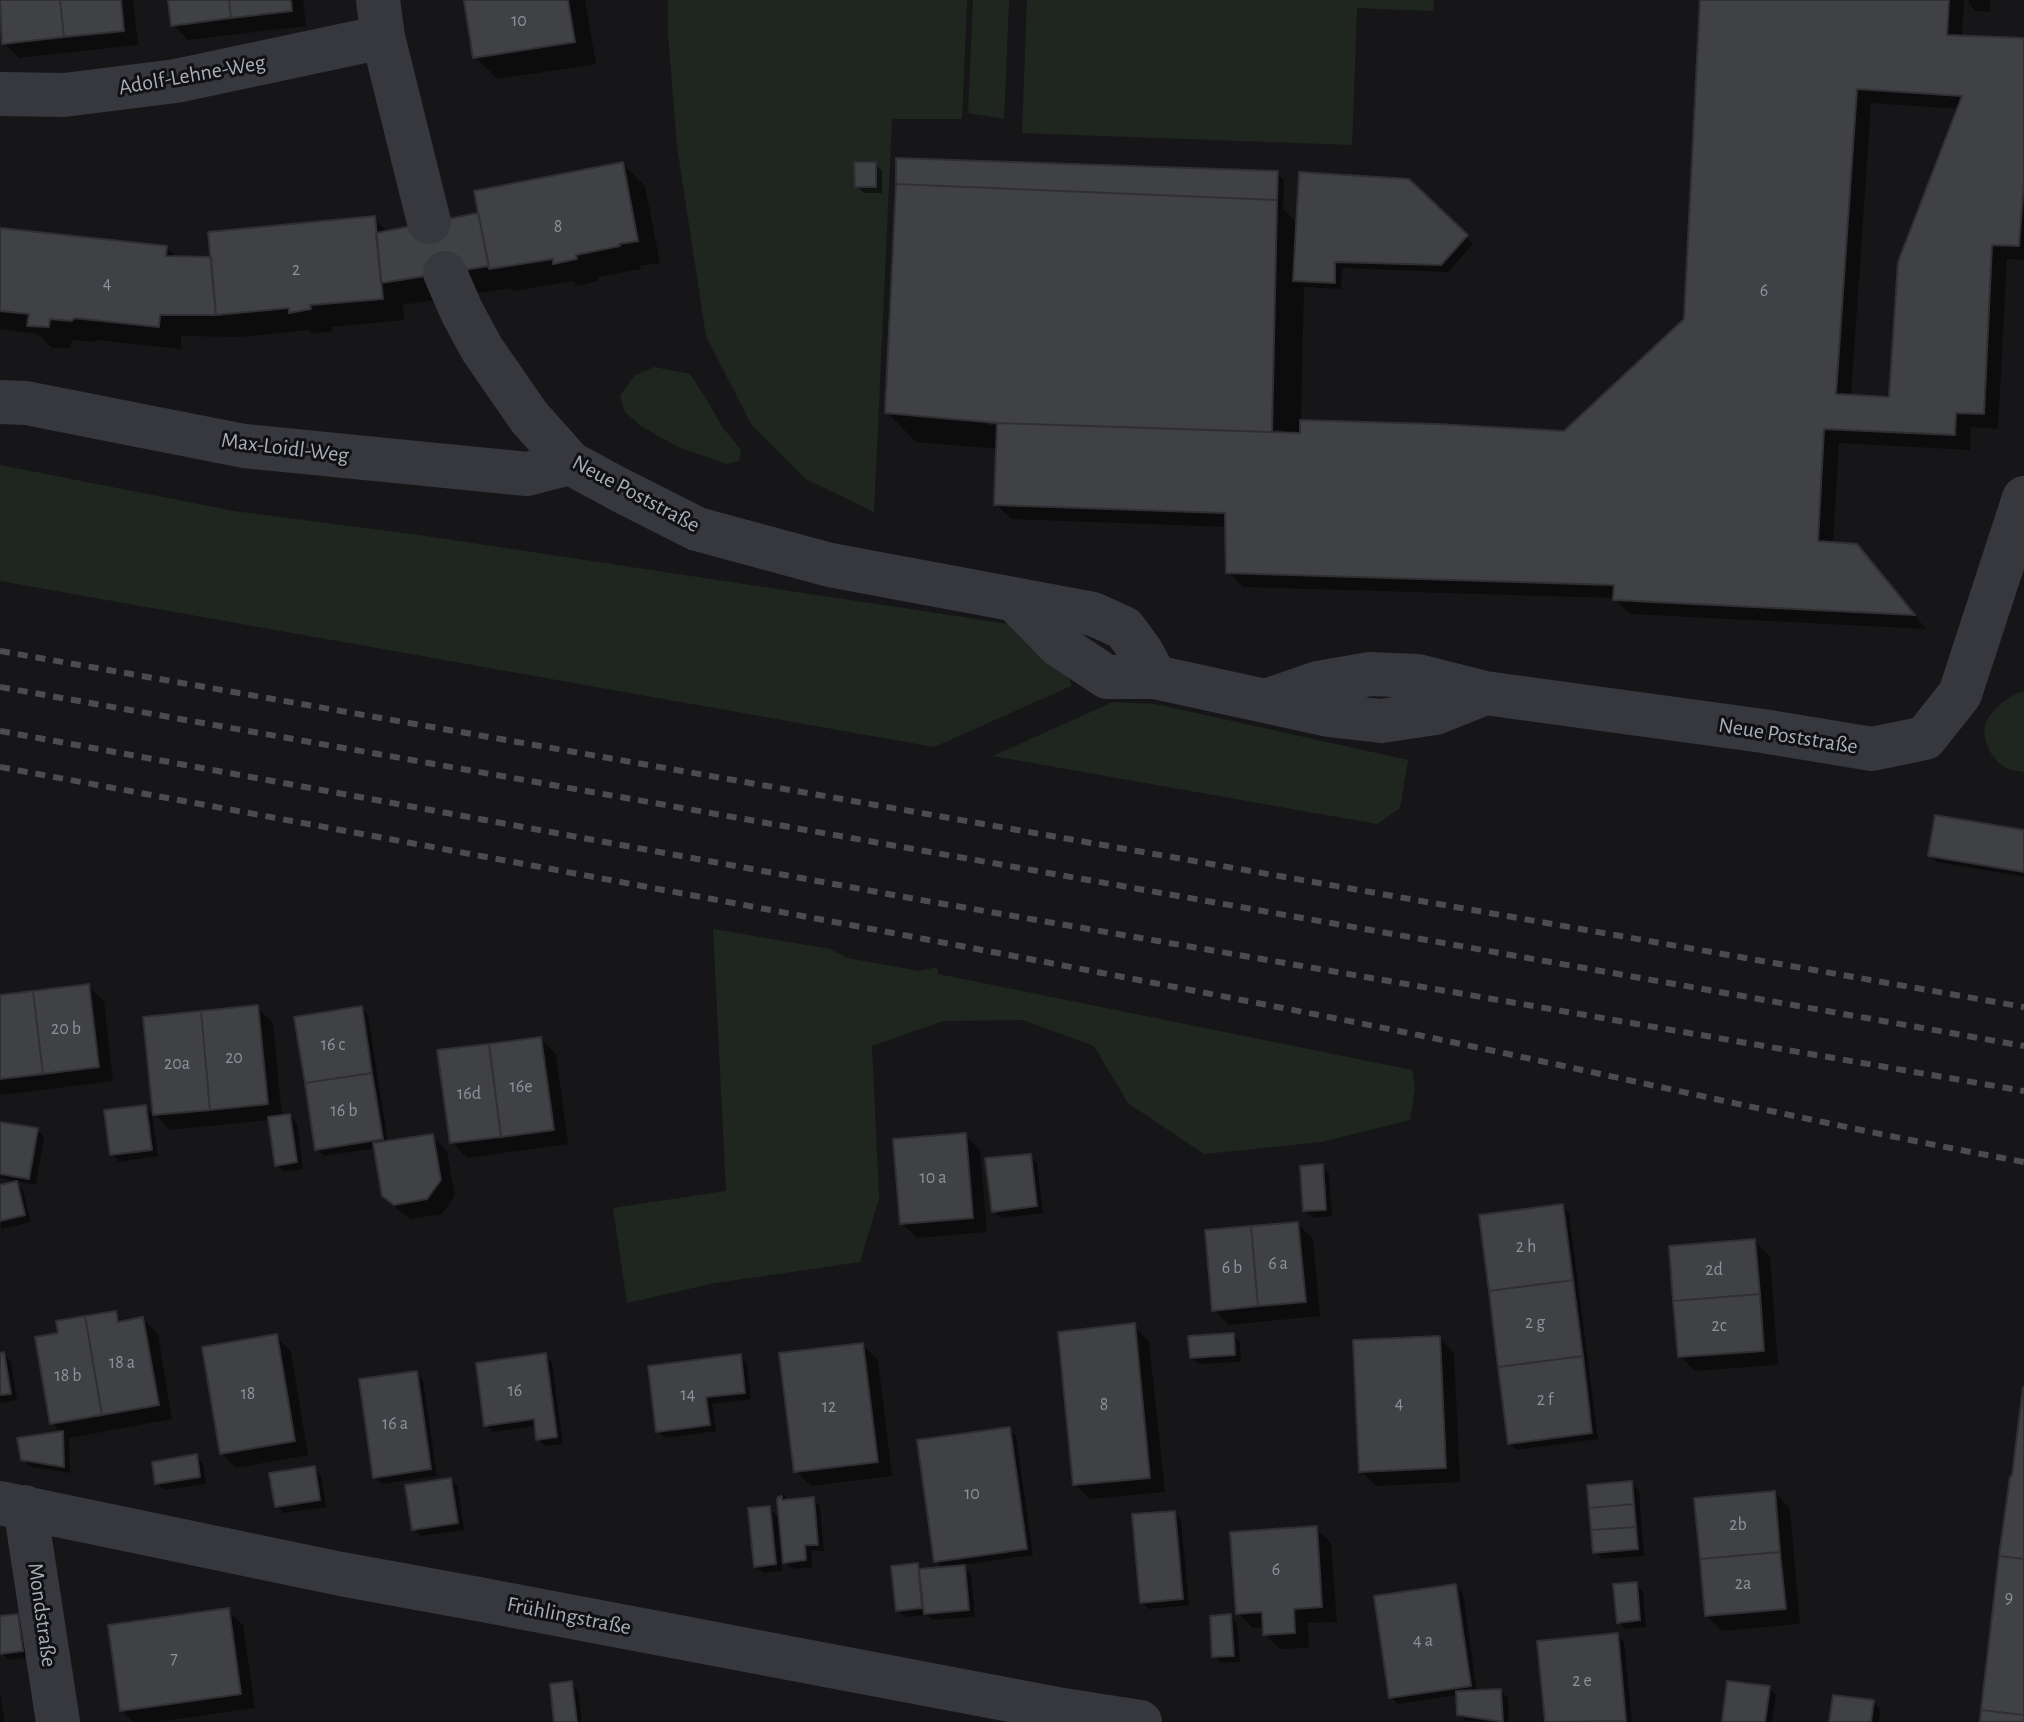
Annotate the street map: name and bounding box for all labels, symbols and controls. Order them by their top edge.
house number: 10 [511,10,527,32]
street label: Adolf-Lehne-Weg [116,49,268,101]
house number: 8 [554,216,562,238]
house number: 2 [292,259,300,281]
house number: 4 [103,273,111,295]
house number: 6 [1760,280,1768,302]
street label: Max-Loidl-Weg [220,427,350,469]
street label: Neue Poststraße [568,449,704,539]
street label: Neue Poststraße [1716,712,1860,760]
house number: 20 b [51,1018,81,1040]
house number: 16 c [321,1034,345,1056]
house number: 20 [225,1047,243,1069]
house number: 20a [164,1053,190,1075]
house number: 16e [510,1076,532,1098]
house number: 16d [457,1083,481,1105]
house number: 16 b [331,1100,357,1122]
house number: 10 a [920,1167,946,1189]
house number: 2 h [1516,1236,1536,1258]
house number: 6 a [1268,1253,1288,1275]
house number: 6 b [1222,1257,1242,1279]
house number: 2d [1705,1259,1723,1281]
house number: 2 g [1525,1312,1545,1334]
house number: 2c [1711,1315,1727,1337]
house number: 18 a [109,1352,135,1374]
house number: 18 b [55,1365,81,1387]
house number: 16 [508,1380,522,1402]
house number: 18 [241,1383,255,1405]
house number: 14 [681,1384,695,1406]
house number: 2 f [1537,1389,1553,1411]
house number: 4 [1395,1393,1403,1415]
house number: 8 [1100,1394,1108,1416]
house number: 12 [822,1396,836,1418]
house number: 16 a [382,1413,408,1435]
house number: 10 [964,1483,980,1505]
house number: 2b [1729,1514,1747,1536]
house number: 6 [1272,1559,1280,1581]
street label: Mondstraße [22,1561,62,1669]
house number: 2a [1735,1573,1751,1595]
house number: 9 [2005,1587,2013,1609]
street label: Frühlingstraße [505,1591,633,1641]
house number: 4 a [1413,1630,1433,1652]
house number: 7 [170,1648,178,1670]
house number: 2 e [1572,1670,1592,1692]

